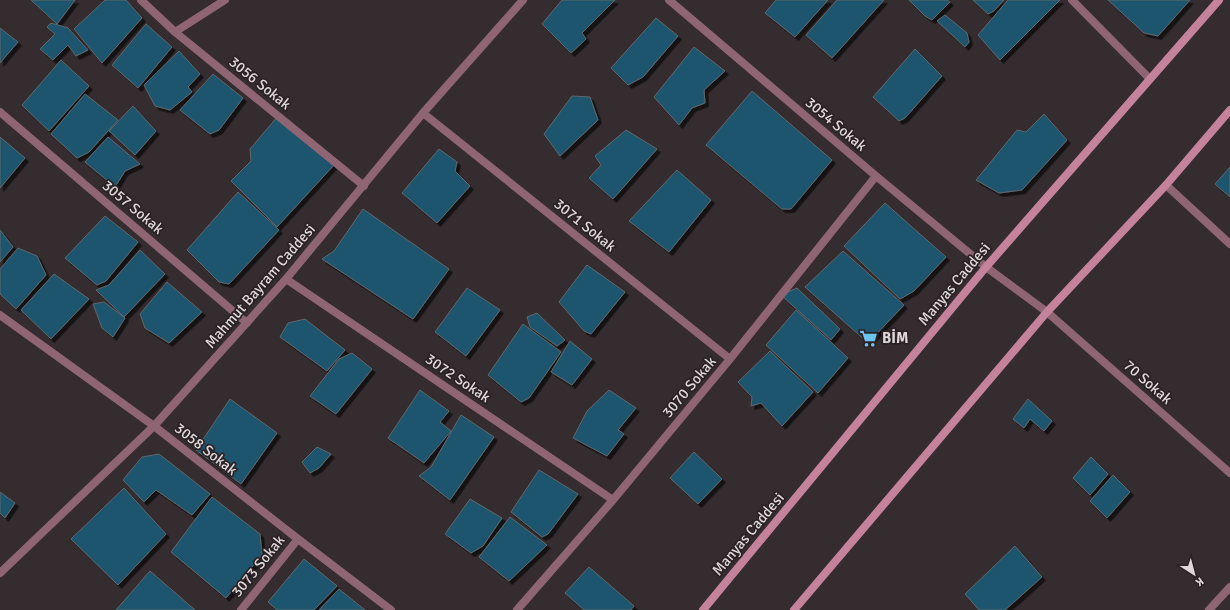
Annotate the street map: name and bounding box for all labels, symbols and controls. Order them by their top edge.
street label: 3056 Sokak [225,53,295,114]
street label: 3054 Sokak [802,93,871,155]
street label: 3057 Sokak [99,176,168,238]
street label: 3071 Sokak [550,195,620,256]
street label: Mahmut Bayram Caddesi [201,220,319,352]
street label: Manyas Caddesi [914,239,994,329]
supermarket icon: BİM [859,328,879,348]
place label: BİM [882,329,908,347]
street label: 3072 Sokak [422,350,494,407]
street label: 3070 Sokak [658,352,720,421]
street label: 70 Sokak [1120,356,1176,408]
street label: 3058 Sokak [171,419,241,479]
street label: Manyas Caddesi [708,489,788,579]
street label: 3073 Sokak [228,531,289,601]
north arrow [1174,554,1214,594]
text: K [1193,574,1206,589]

